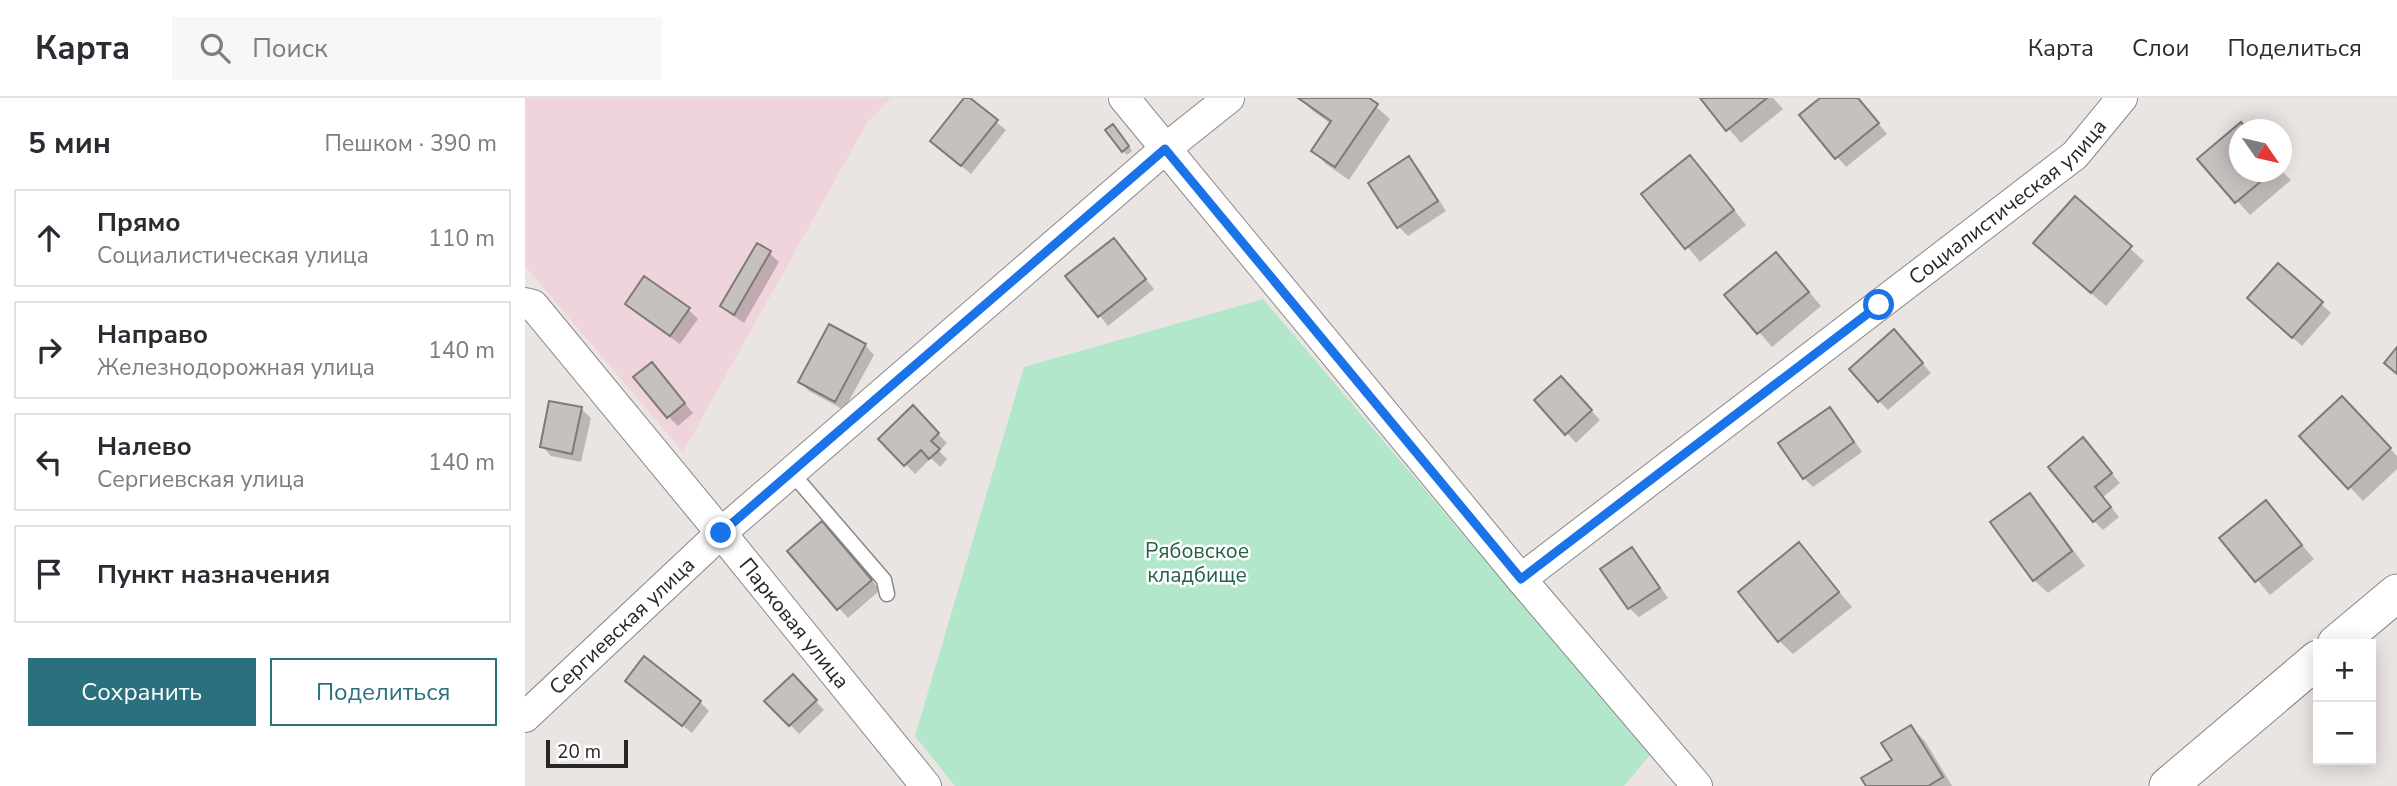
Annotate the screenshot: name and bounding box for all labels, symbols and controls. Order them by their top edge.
search box [172,17,662,80]
text: Карта [35,26,130,71]
icon: search [196,29,234,67]
text: Поиск [252,31,328,66]
text: Карта [2028,32,2094,64]
text: Слои [2132,32,2189,64]
text: Поделиться [2227,32,2362,64]
street label: Социалистическая улица [1903,113,2113,291]
north arrow [2229,119,2292,182]
text: 5 мин [28,123,111,164]
text: Пешком · 390 m [324,128,497,159]
text: Прямо [97,205,181,240]
icon: ahead [30,219,68,257]
text: 110 m [428,223,495,254]
text: Социалистическая улица [97,240,369,271]
route start [1863,289,1894,320]
text: Направо [97,317,208,352]
icon: right [30,331,68,369]
text: 140 m [428,335,495,366]
text: Железнодорожная улица [97,352,375,383]
text: Налево [97,429,192,464]
icon: left [30,443,68,481]
text: 140 m [428,447,495,478]
text: Сергиевская улица [97,464,305,495]
route end [705,517,736,548]
park label: Рябовское кладбище [1145,537,1249,589]
street label: Сергиевская улица [543,551,701,701]
street label: Парковая улица [733,552,856,695]
icon: arrive [30,555,68,593]
text: Пункт назначения [97,557,330,592]
map controls [2313,639,2376,765]
button: + [2313,639,2376,702]
button: Сохранить [28,658,256,726]
button: Поделиться [270,658,497,726]
button: − [2313,702,2376,765]
scale bar [546,737,628,769]
text: 20 m [557,739,601,765]

